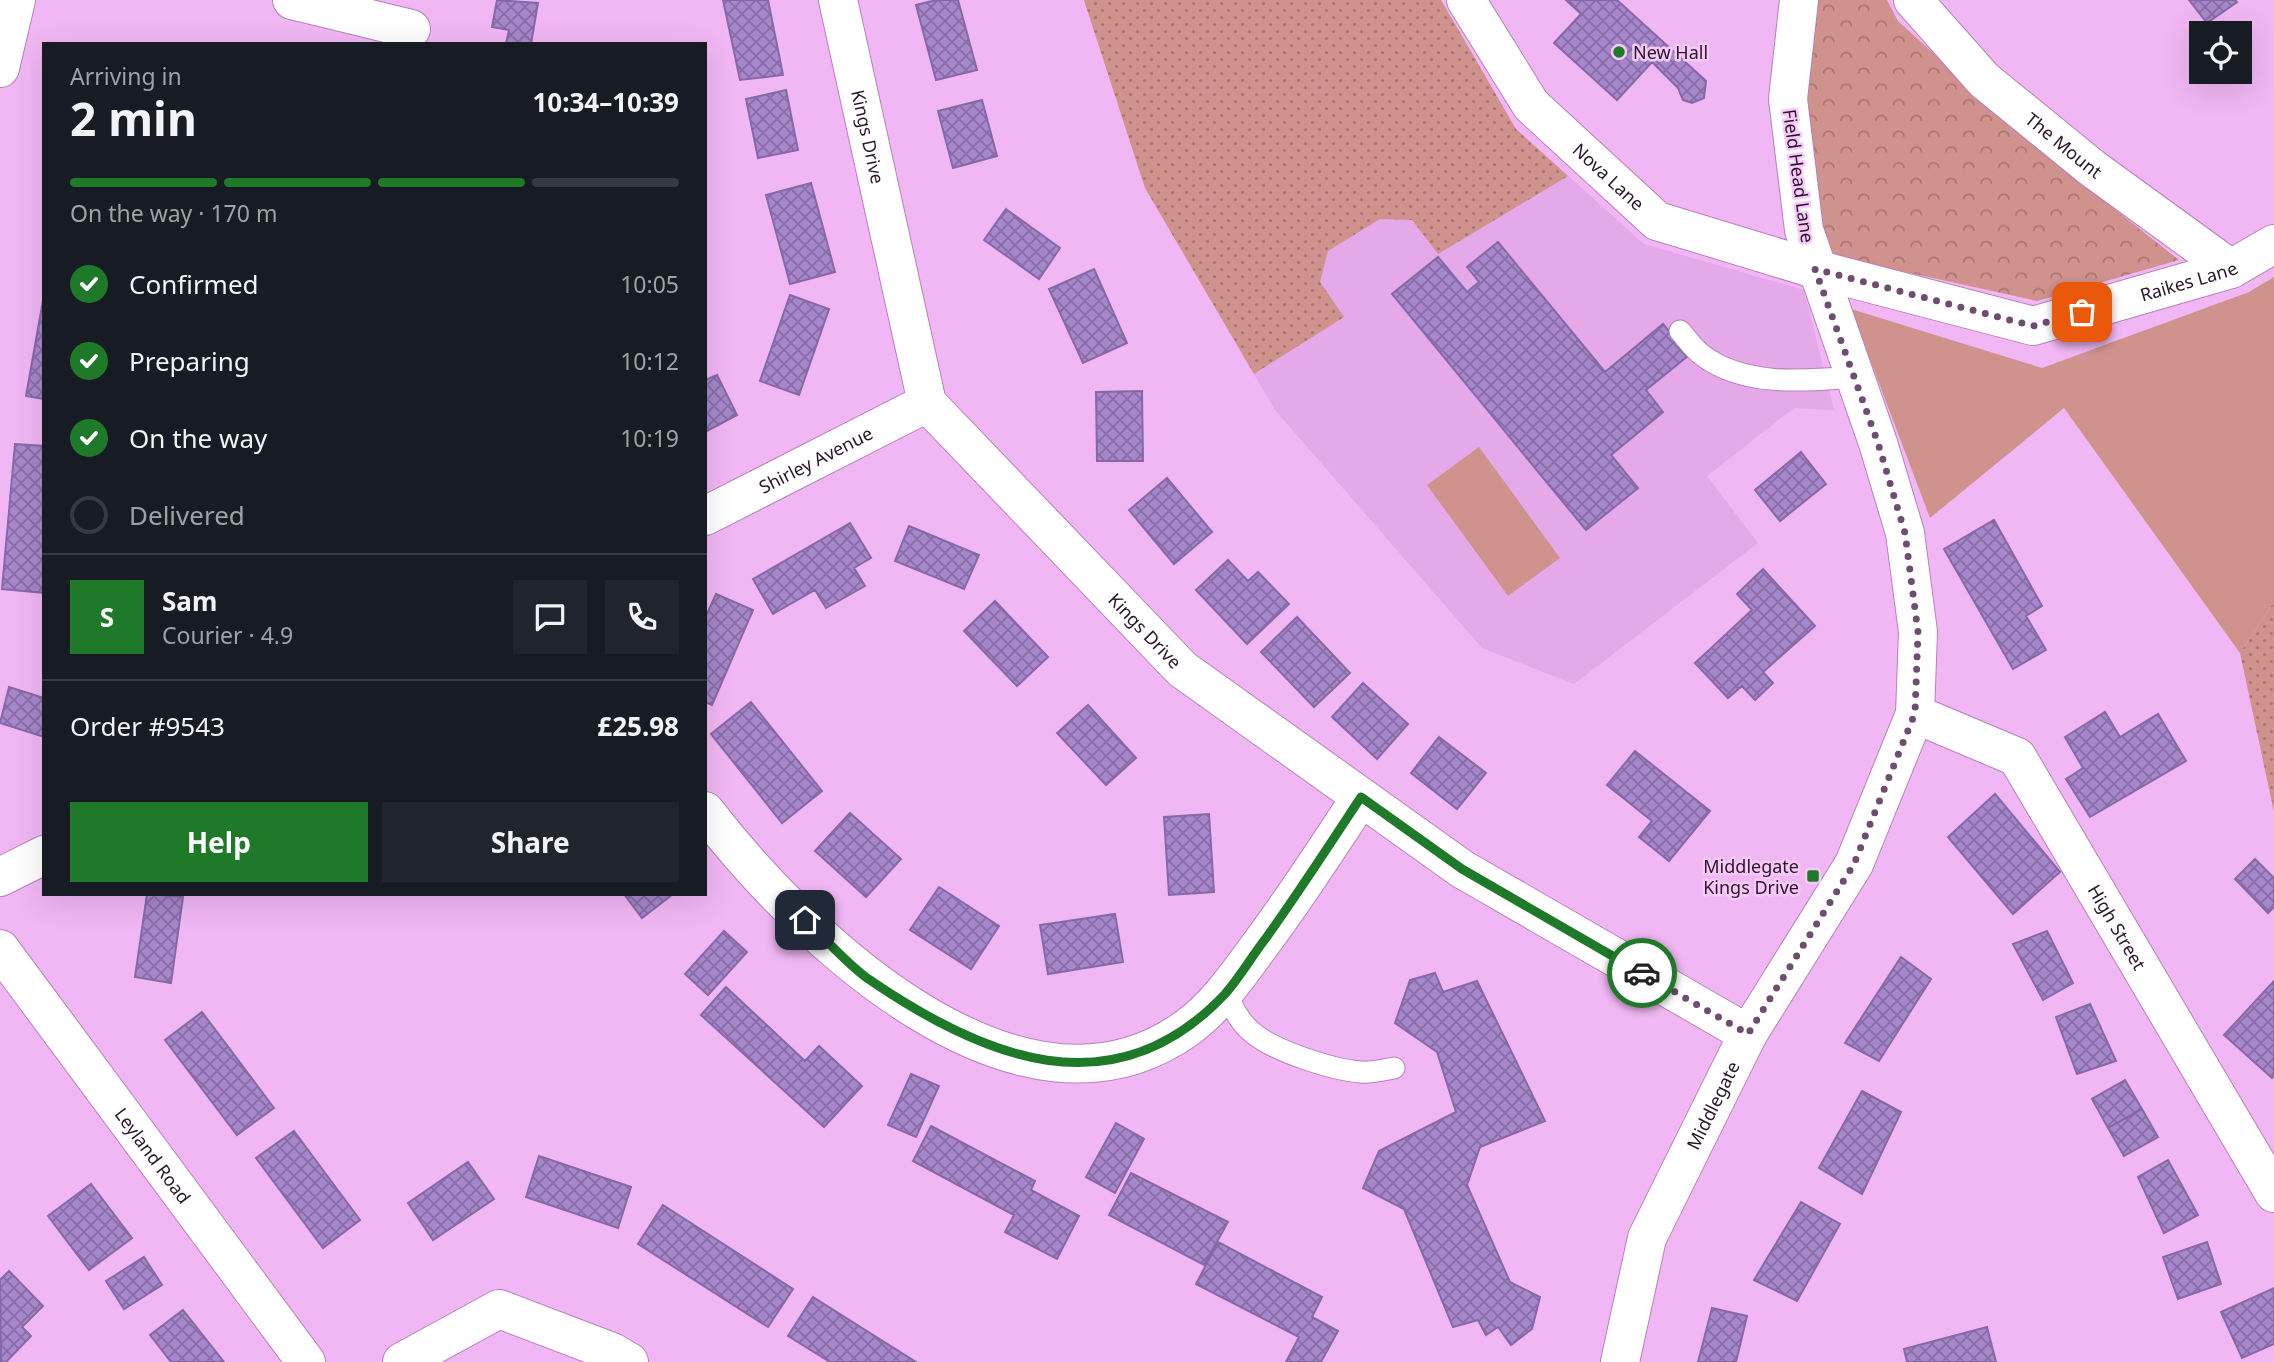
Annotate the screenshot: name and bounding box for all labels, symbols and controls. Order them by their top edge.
map controls [2189,21,2252,84]
button: locate [2189,21,2252,84]
place label: New Hall [1633,40,1708,64]
marker: New Hall [1611,44,1627,60]
text: Arriving in [70,60,182,92]
text: 10:34–10:39 [532,84,679,120]
text: 2 min [70,87,197,149]
street label: Kings Drive [846,87,890,186]
street label: The Mount [2021,107,2107,184]
street label: Field Head Lane [1778,108,1820,244]
street label: Nova Lane [1568,137,1649,215]
text: On the way · 170 m [70,197,277,229]
street label: Raikes Lane [2137,256,2242,307]
icon: check [70,265,108,303]
text: Confirmed [129,266,259,302]
text: 10:05 [620,268,679,300]
pin [2052,282,2112,342]
icon: bag [2063,293,2101,331]
icon: check [70,342,108,380]
text: Preparing [129,343,250,379]
text: 10:12 [620,345,679,377]
icon: check [70,419,108,457]
text: On the way [129,420,267,456]
street label: Shirley Avenue [755,421,877,499]
text: 10:19 [620,422,679,454]
text: Delivered [129,497,245,533]
button: chat [513,580,587,654]
button: phone [605,580,679,654]
text: Sam [162,583,217,619]
street label: Kings Drive [1103,588,1187,674]
text: S [100,599,114,635]
text: Courier · 4.9 [162,619,293,651]
text: Order #9543 [70,708,225,744]
text: £25.98 [597,708,679,744]
button: Help [70,802,368,882]
button: Share [382,802,679,882]
place label: Middlegate Kings Drive [1703,854,1799,899]
marker: Middlegate Kings Drive [1805,868,1821,884]
street label: High Street [2083,880,2152,974]
pin [775,890,835,950]
icon: home [786,901,824,939]
courier [1607,938,1677,1008]
icon: car [1623,954,1661,992]
street label: Middlegate [1681,1057,1745,1154]
street label: Leyland Road [110,1103,196,1208]

